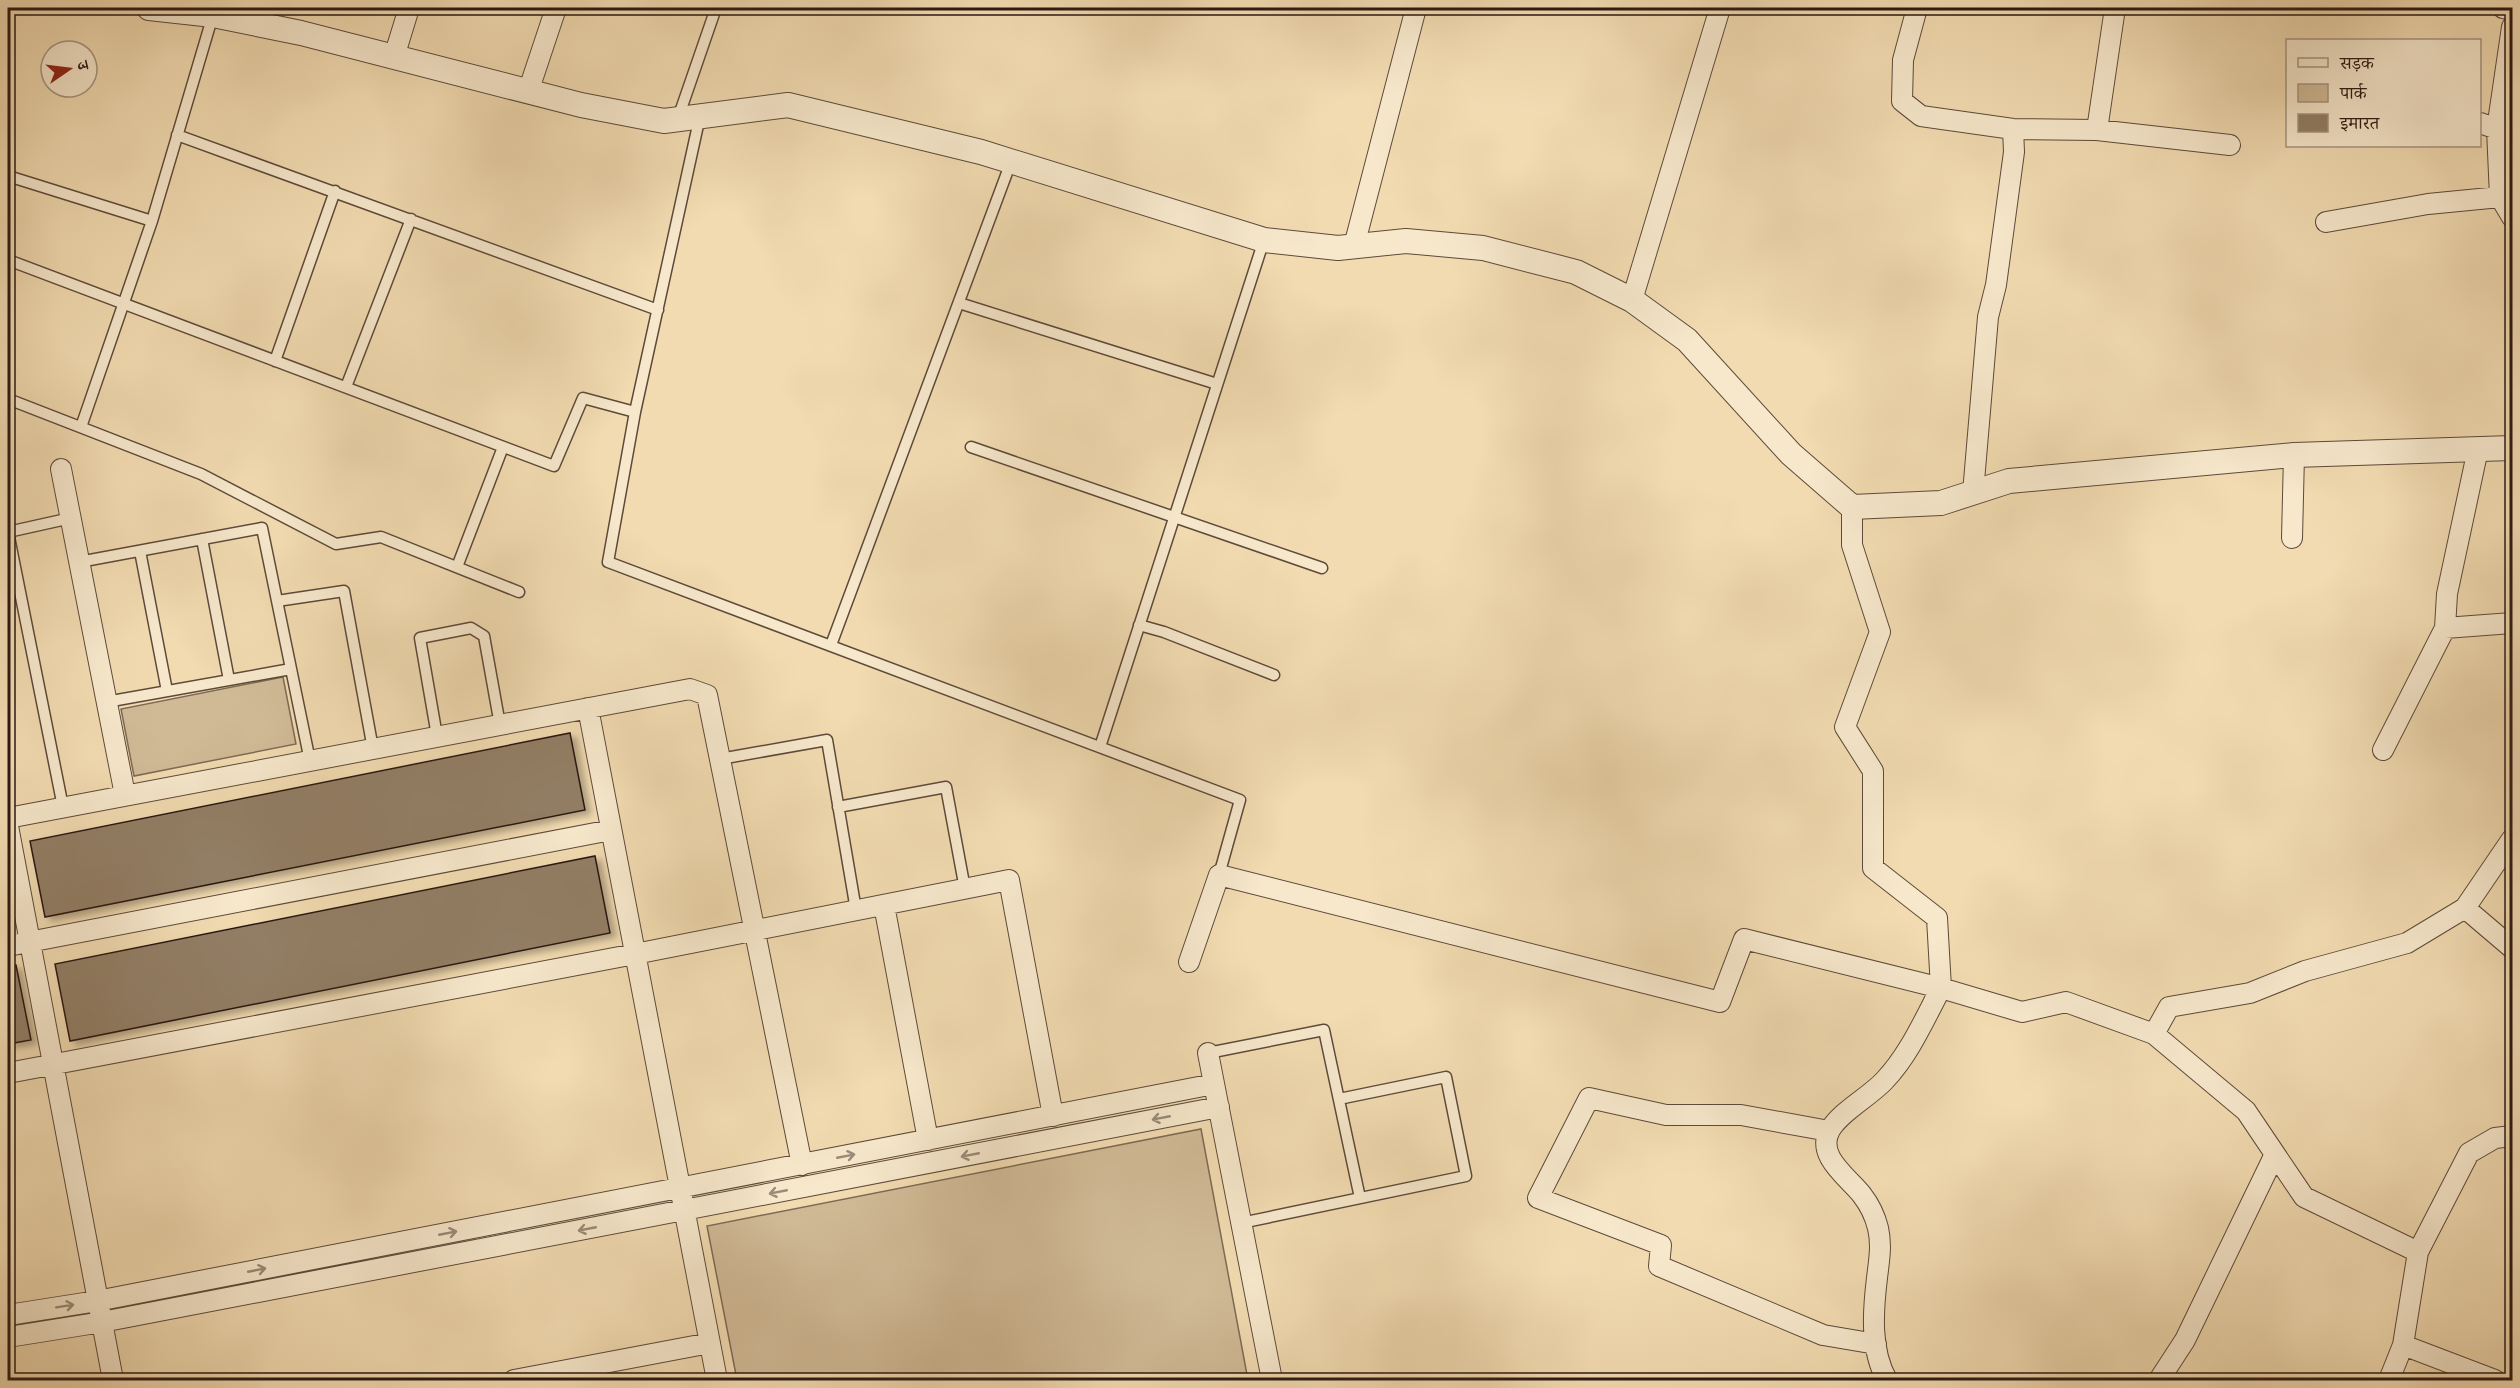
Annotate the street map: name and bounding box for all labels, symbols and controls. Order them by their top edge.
north arrow [39,39,99,99]
legend [2286,39,2481,147]
text: सड़क [2339,53,2375,76]
text: उ [71,59,93,74]
text: पार्क [2339,83,2368,106]
text: इमारत [2339,113,2380,136]
one-way arrow [1152,1113,1172,1124]
one-way arrow [836,1150,855,1161]
one-way arrow [961,1150,980,1161]
one-way arrow [769,1187,789,1198]
one-way arrow [578,1224,597,1235]
one-way arrow [438,1227,458,1238]
one-way arrow [247,1264,266,1275]
one-way arrow [55,1301,75,1312]

